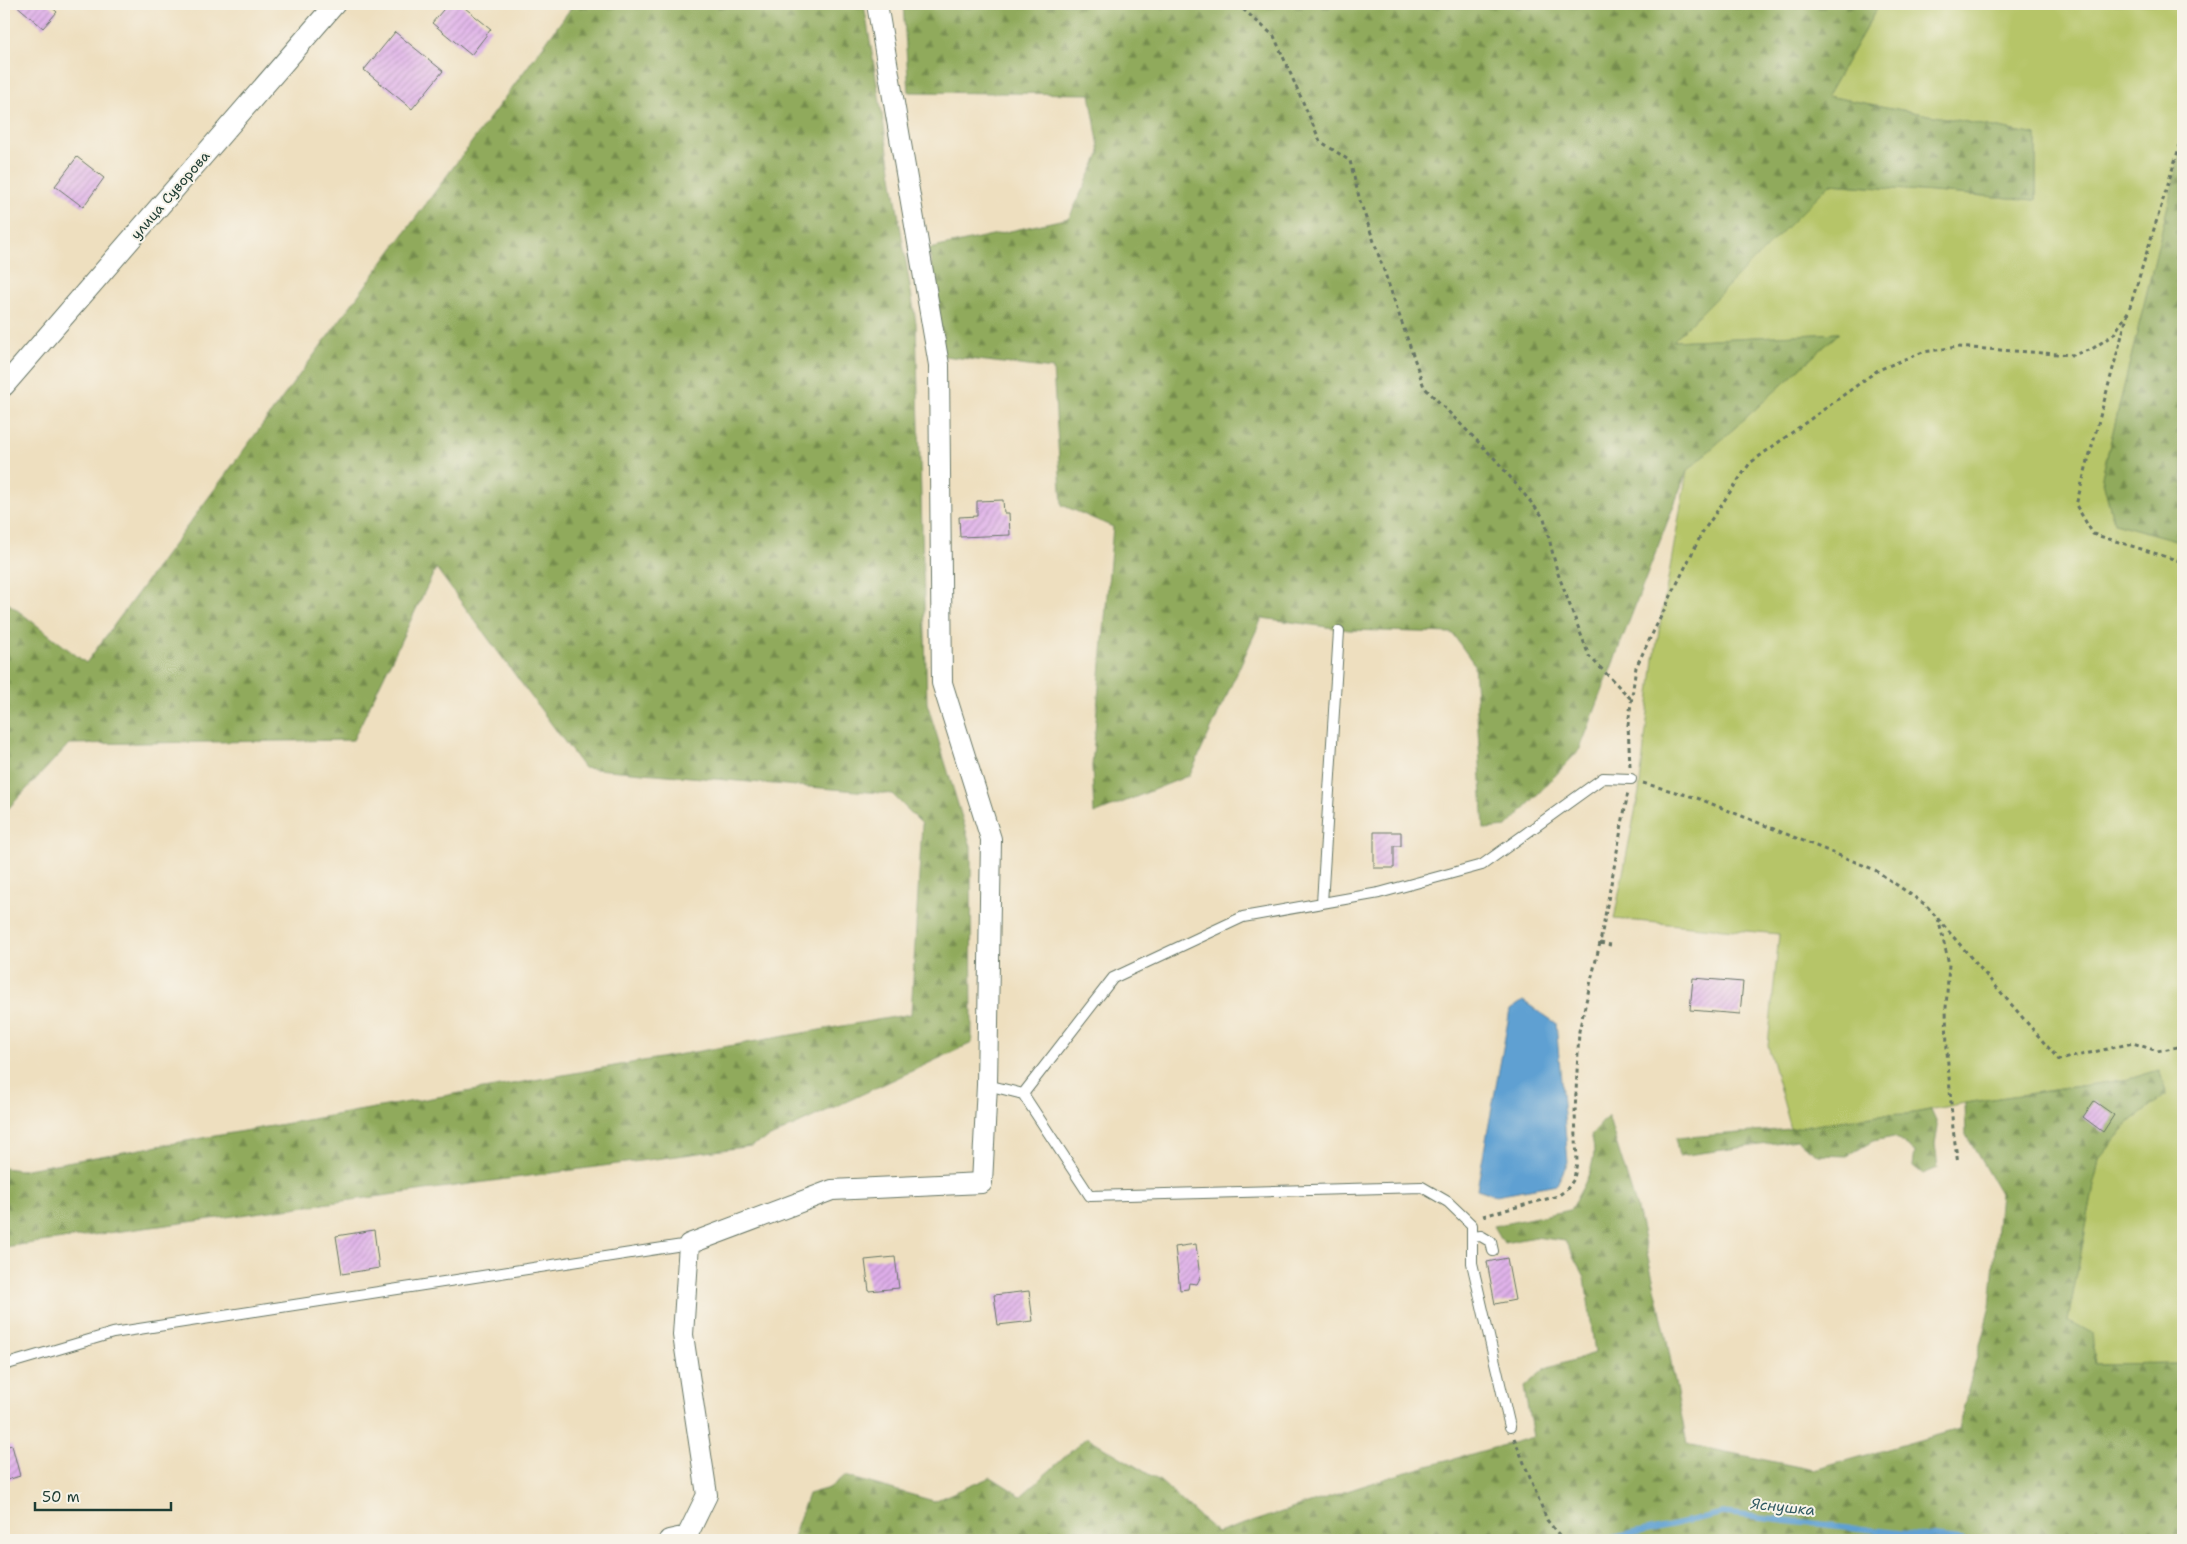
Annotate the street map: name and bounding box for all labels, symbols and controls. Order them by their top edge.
street label: улица Суворова [127,147,214,243]
scale bar [35,1479,171,1511]
text: 50 m [42,1487,80,1507]
water label: Яснушка [1749,1494,1816,1520]

